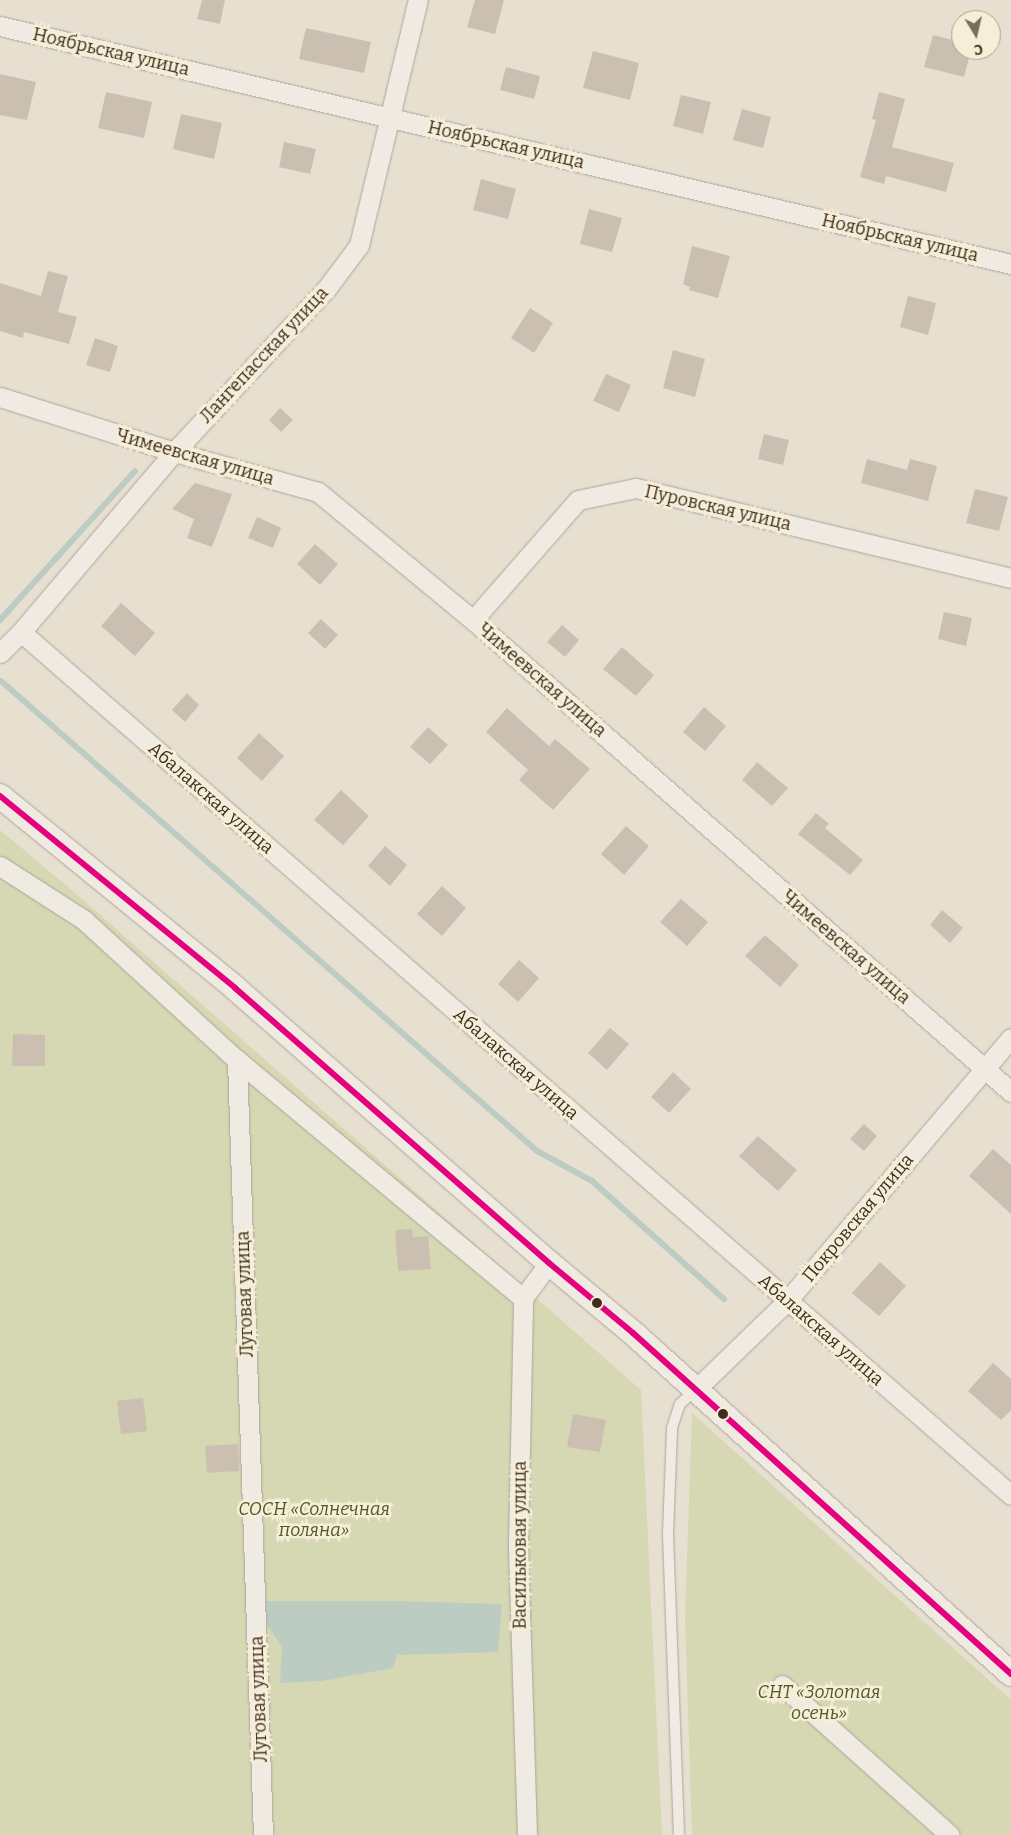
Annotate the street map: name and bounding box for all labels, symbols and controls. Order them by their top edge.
north arrow [951,10,1001,60]
street label: Ноябрьская улица [31,23,191,81]
text: С [973,40,984,58]
street label: Ноябрьская улица [426,116,586,174]
street label: Ноябрьская улица [820,209,980,267]
street label: Лангепасская улица [195,282,333,428]
street label: Чимеевская улица [114,424,276,490]
street label: Пуровская улица [643,481,793,535]
street label: Чимеевская улица [473,618,611,742]
street label: Абалакская улица [144,738,278,858]
street label: Чимеевская улица [777,885,915,1009]
street label: Абалакская улица [449,1004,583,1124]
street label: Покровская улица [798,1149,918,1287]
street label: Луговая улица [232,1230,258,1358]
street label: Абалакская улица [754,1270,888,1390]
unlabelled marker [592,1298,602,1308]
unlabelled marker [718,1409,728,1419]
street label: Васильковая улица [509,1461,531,1629]
park label: СОСН «Солнечная поляна» [238,1499,390,1542]
street label: Луговая улица [246,1635,272,1763]
park label: СНТ «Золотая осень» [758,1682,880,1725]

